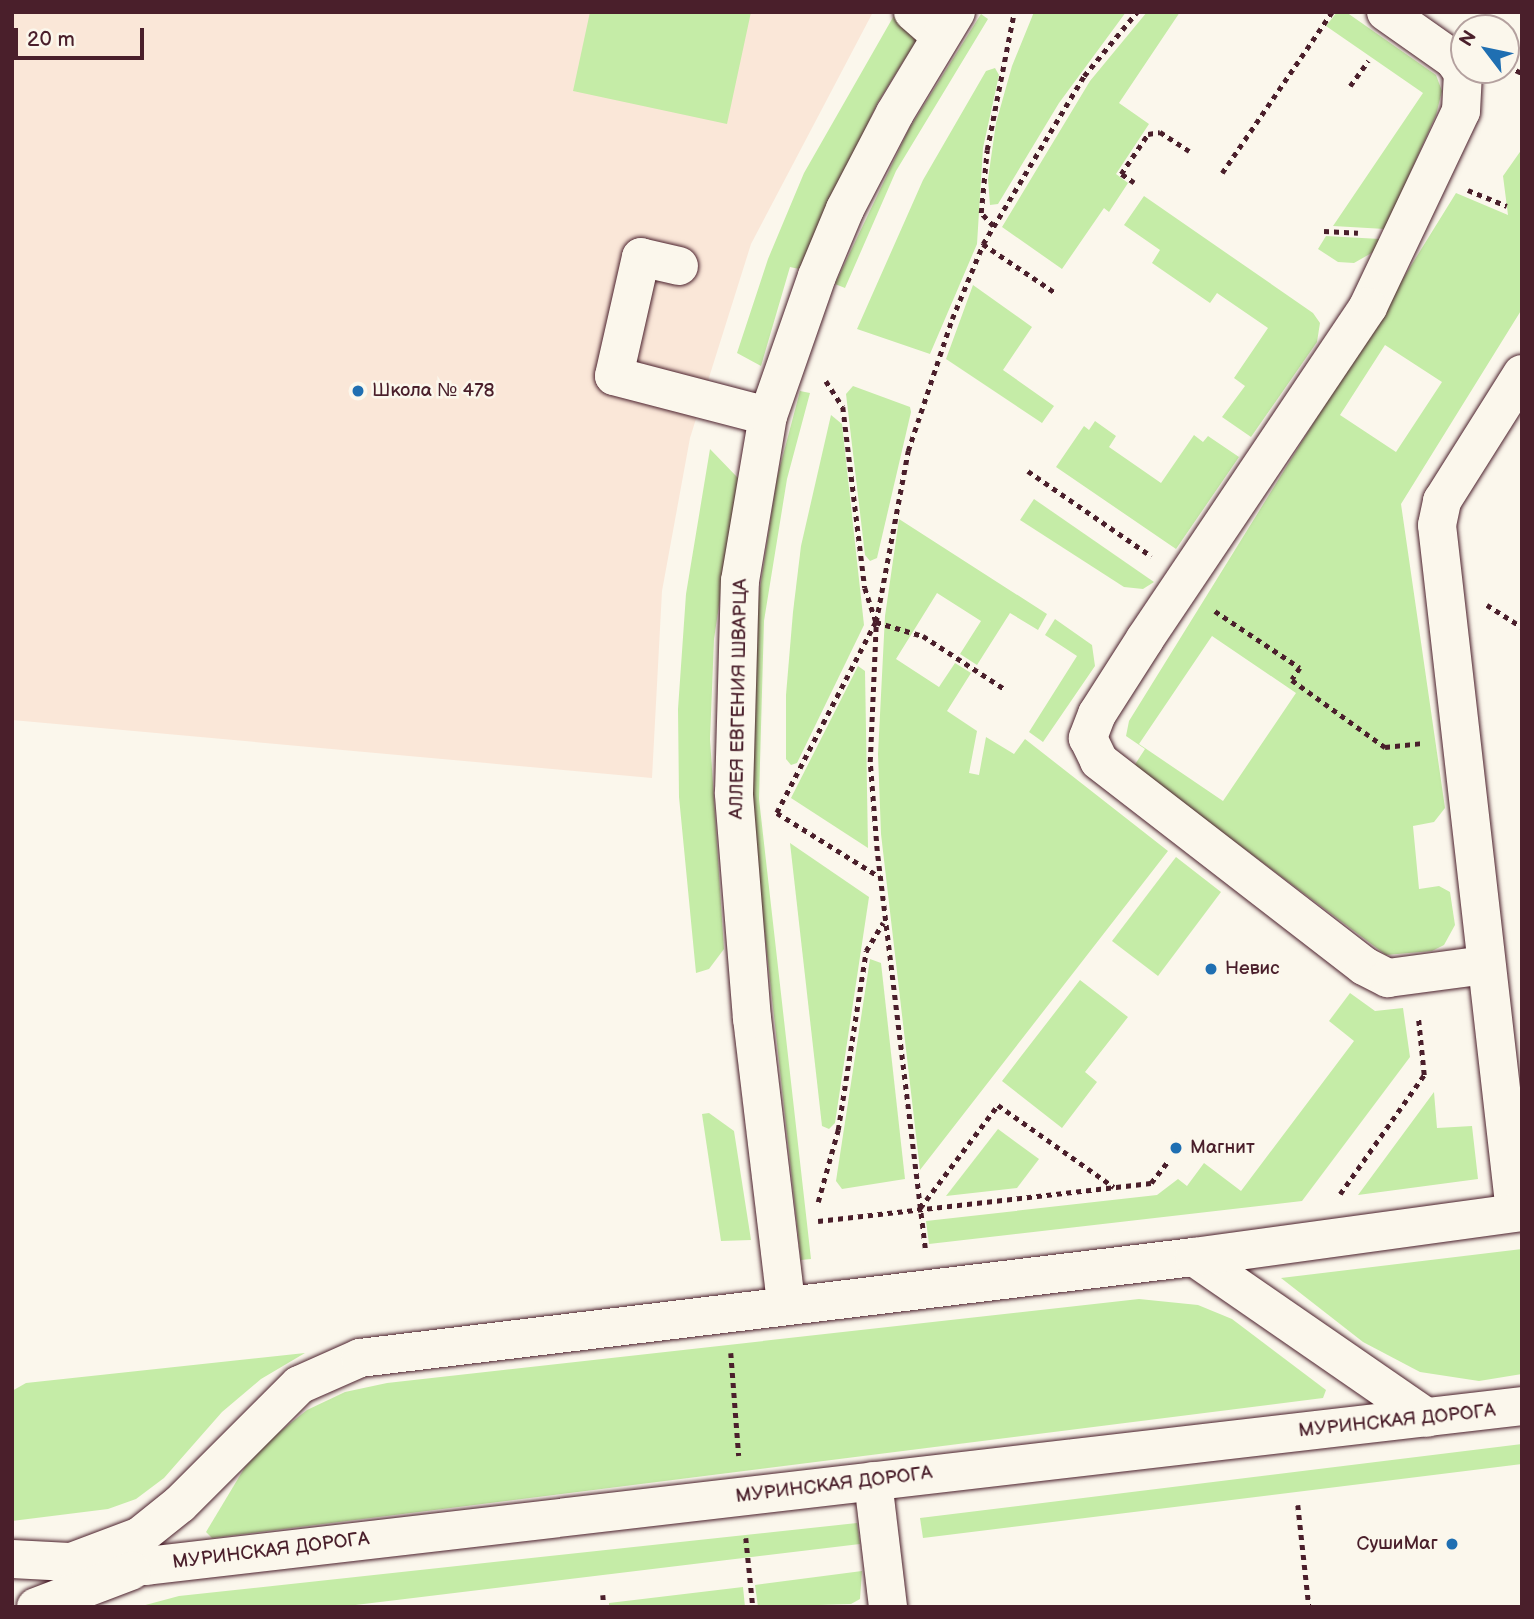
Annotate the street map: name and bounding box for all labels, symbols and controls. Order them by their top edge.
scale bar [18,14,147,58]
north arrow [1450,14,1520,84]
text: 20 m [27,27,75,52]
text: N [1455,27,1482,51]
place label: Школа № 478 [372,380,495,402]
marker: Школа № 478 [350,383,366,399]
street label: АЛЛЕЯ ЕВГЕНИЯ ШВАРЦА [726,579,752,819]
place label: Невис [1225,958,1280,980]
marker: Невис [1203,961,1219,977]
place label: Магнит [1190,1137,1255,1159]
marker: Магнит [1168,1140,1184,1156]
street label: МУРИНСКАЯ ДОРОГА [1297,1399,1497,1443]
street label: МУРИНСКАЯ ДОРОГА [734,1462,934,1508]
street label: МУРИНСКАЯ ДОРОГА [171,1528,371,1574]
place label: СушиМаг [1357,1533,1438,1555]
marker: СушиМаг [1444,1536,1460,1552]

